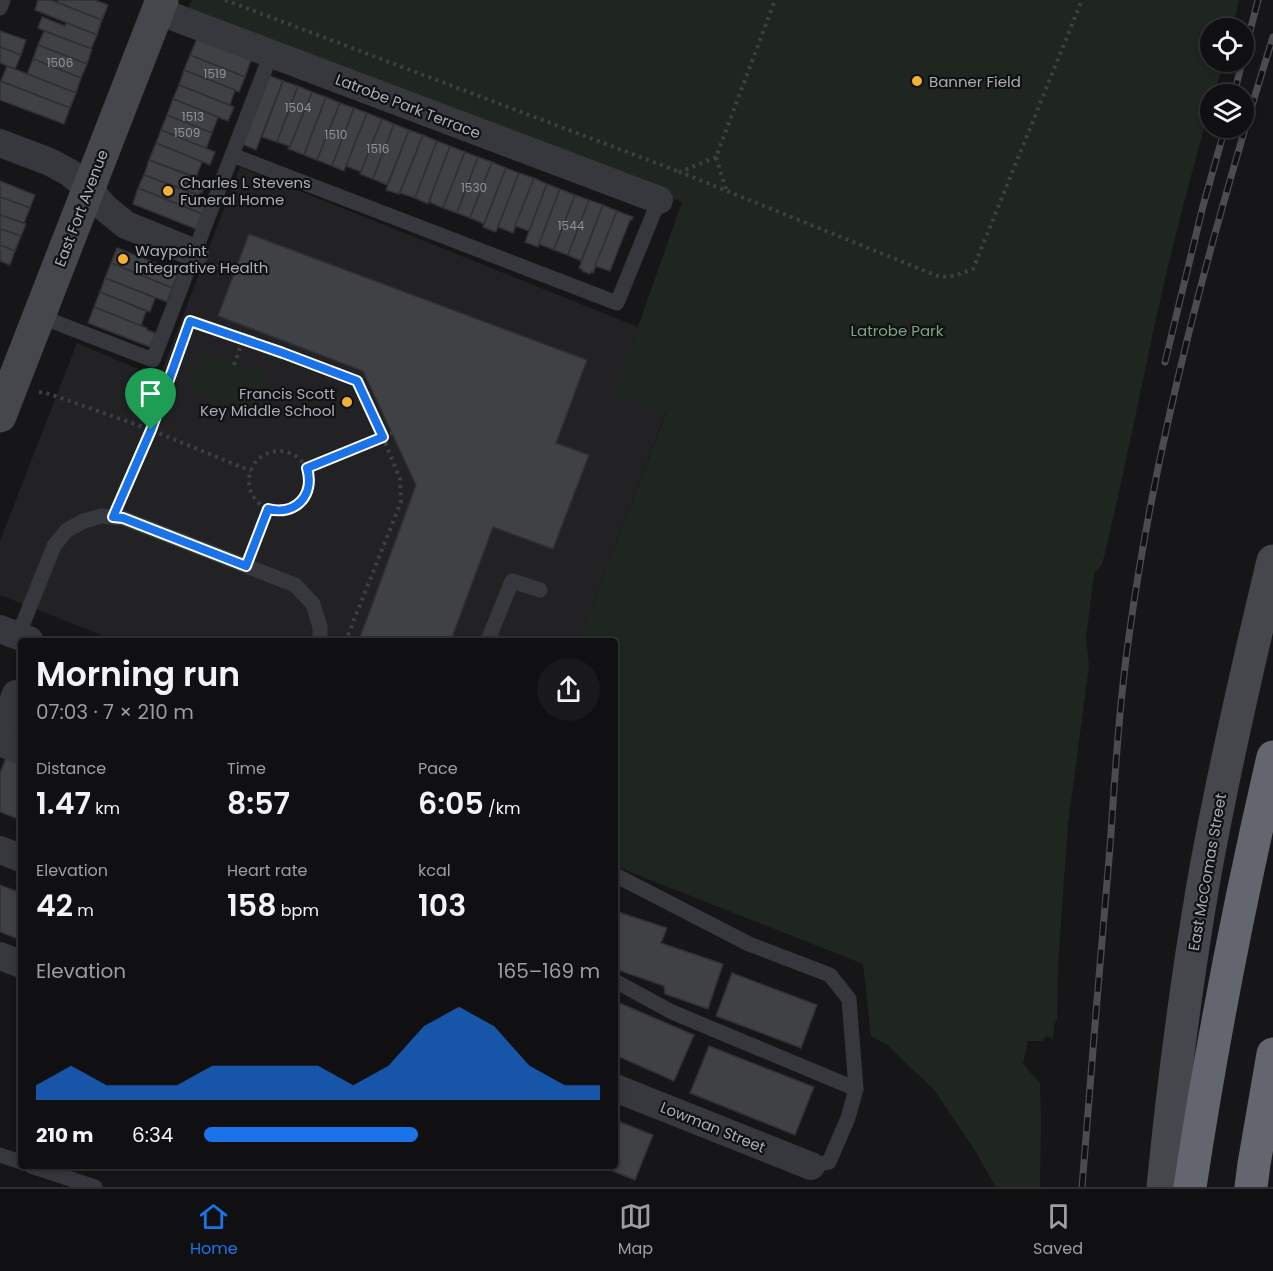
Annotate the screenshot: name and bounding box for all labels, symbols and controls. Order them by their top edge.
map controls [1200,18,1254,138]
button: locate [1200,18,1254,72]
house number: 1506 [47,54,73,71]
house number: 1519 [204,65,226,82]
street label: Latrobe Park Terrace [332,69,484,143]
place label: Banner Field [929,71,1021,92]
marker: Banner Field [910,74,924,88]
button: layers [1200,84,1254,138]
house number: 1504 [285,99,312,116]
house number: 1513 [182,108,204,125]
house number: 1509 [174,124,200,141]
house number: 1510 [325,126,347,143]
house number: 1516 [367,140,389,157]
street label: East Fort Avenue [49,147,113,269]
place label: Charles L Stevens Funeral Home [180,172,311,210]
house number: 1530 [461,179,487,196]
marker: Charles L Stevens Funeral Home [161,184,175,198]
house number: 1544 [558,217,585,234]
place label: Waypoint Integrative Health [135,240,268,278]
marker: Waypoint Integrative Health [116,252,130,266]
park label: Latrobe Park [851,320,944,341]
pin [125,368,176,430]
icon: arrive [134,377,167,410]
place label: Francis Scott Key Middle School [200,383,335,421]
marker: Francis Scott Key Middle School [340,395,354,409]
text: Morning run [36,651,240,698]
button: share [537,658,600,721]
text: 07:03 · 7 × 210 m [36,698,194,726]
text: Distance [36,757,106,780]
text: Time [227,757,266,780]
text: Pace [418,757,458,780]
text: 1.47 [36,782,91,825]
text: 8:57 [227,782,290,825]
text: 6:05 [418,782,484,825]
street label: East McComas Street [1183,792,1231,952]
text: km [91,797,120,820]
text: /km [484,797,520,820]
text: Elevation [36,859,108,882]
text: Heart rate [227,859,307,882]
text: kcal [418,859,451,882]
text: 42 [36,884,73,927]
text: 158 [227,884,276,927]
text: 103 [418,884,466,927]
text: m [73,899,94,922]
text: bpm [276,899,319,922]
text: Elevation [36,957,126,985]
text: 165–169 m [497,957,600,985]
street label: Lowman Street [657,1096,769,1158]
text: 210 m [36,1121,93,1149]
text: 6:34 [132,1121,173,1149]
tab: Home [190,1200,238,1261]
tab: Map [618,1200,653,1261]
tab: Saved [1033,1200,1083,1261]

